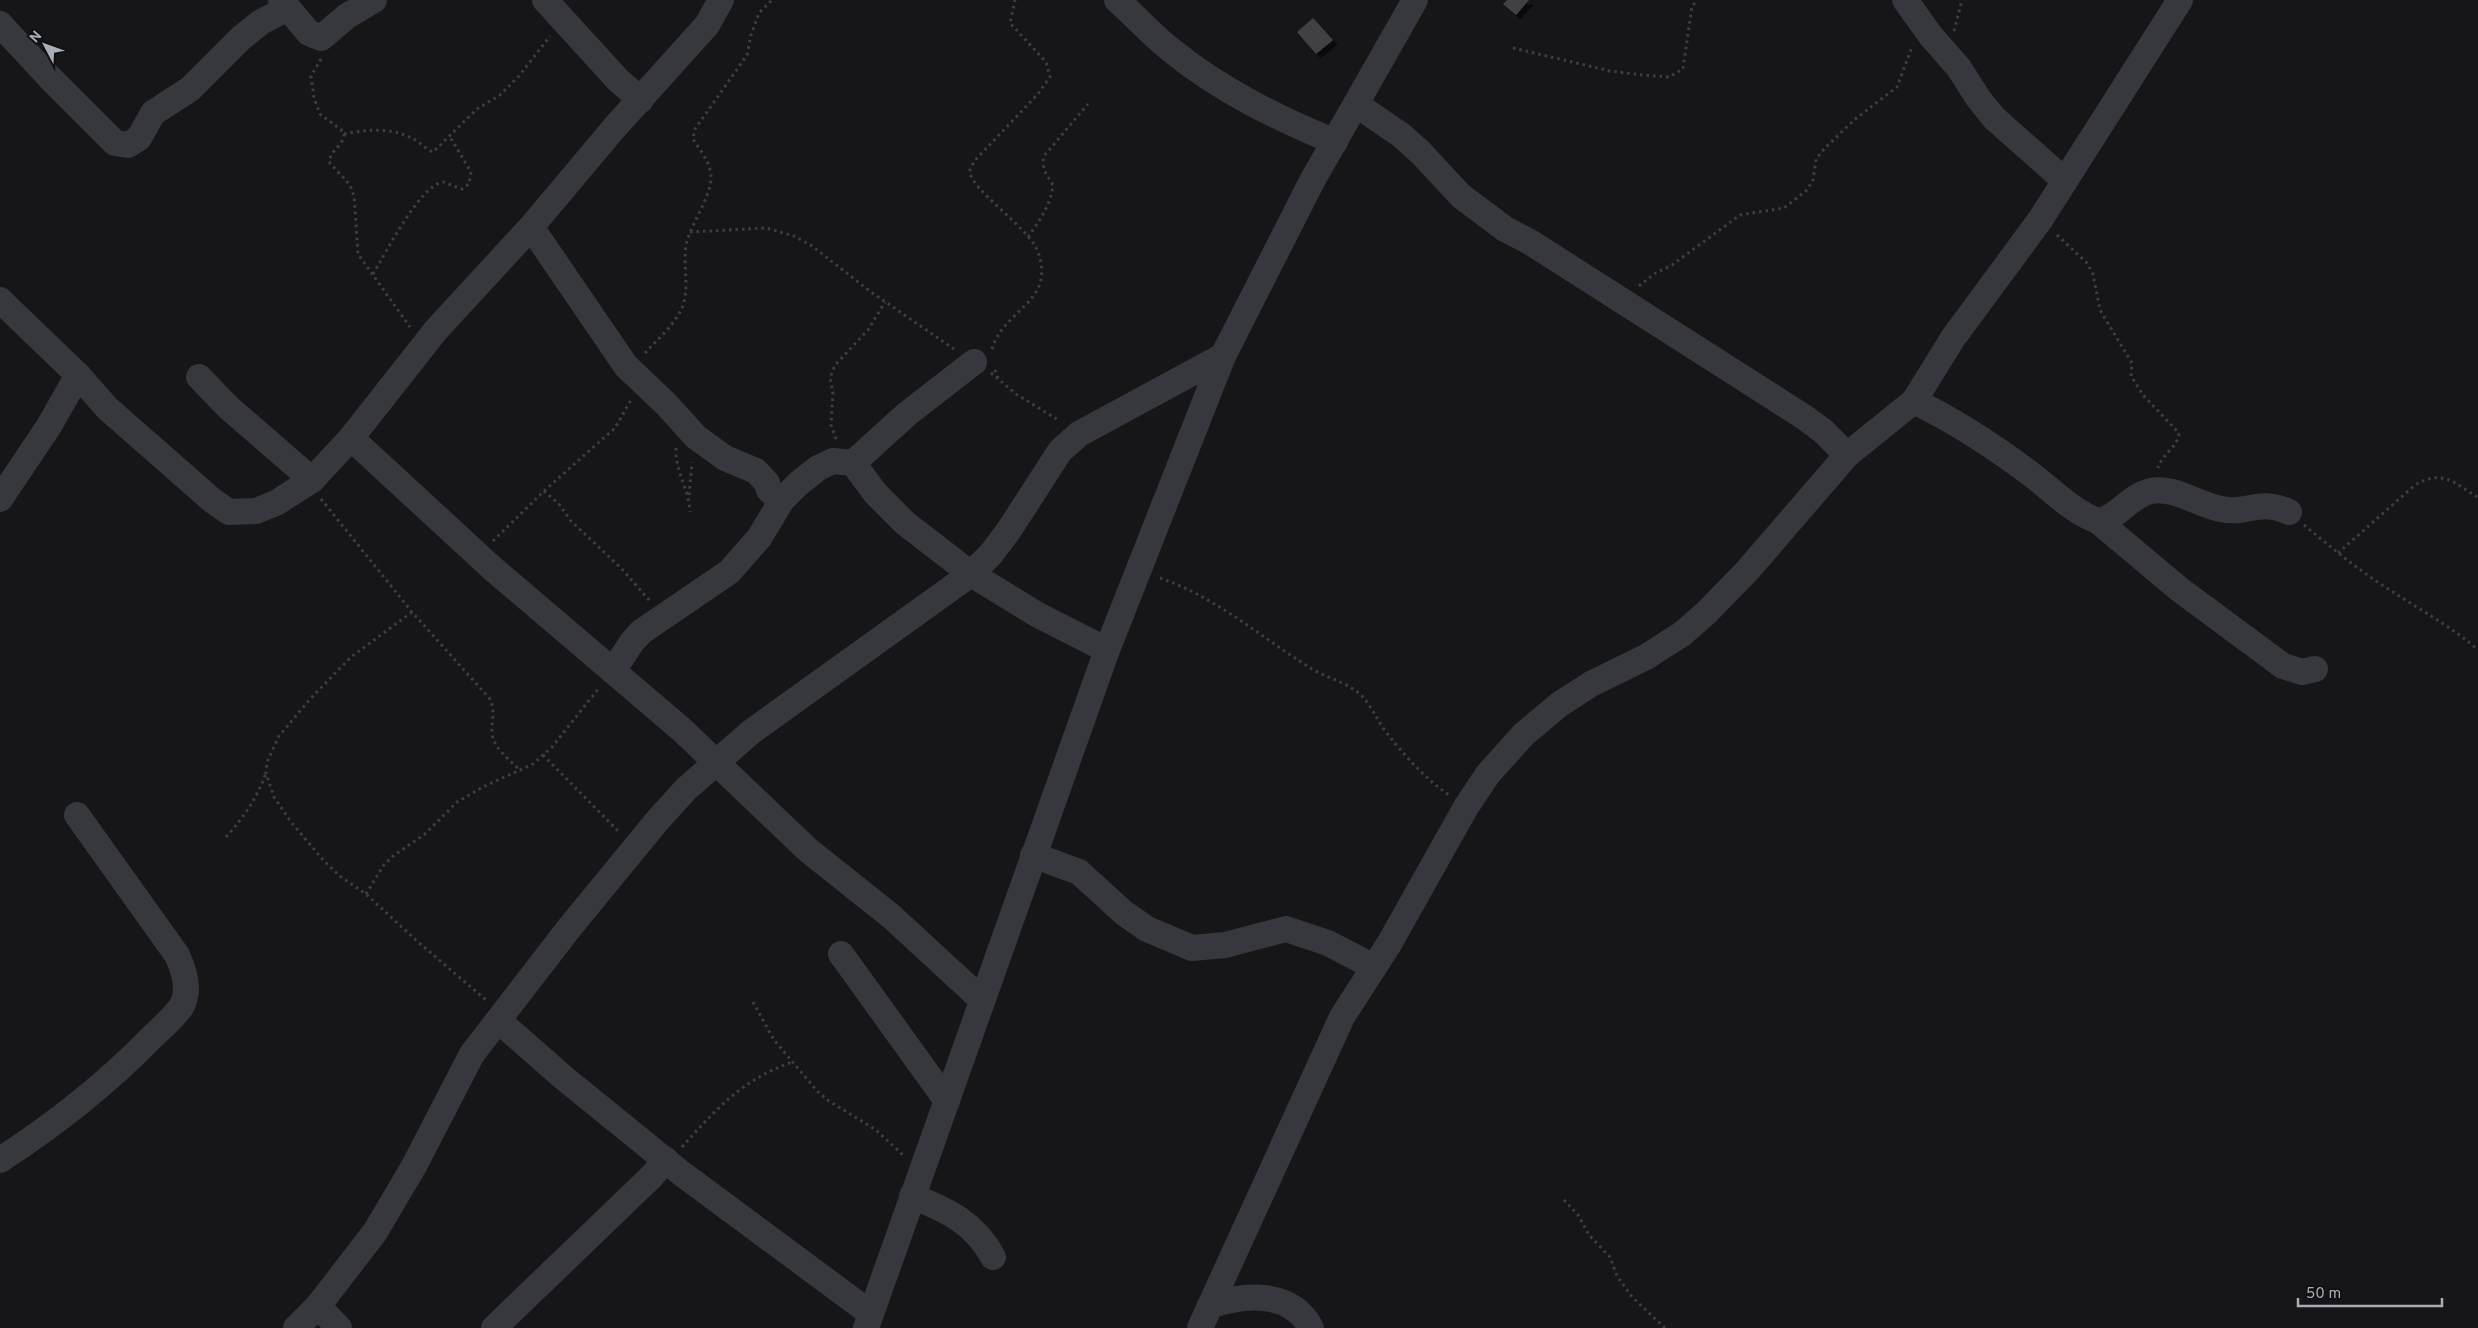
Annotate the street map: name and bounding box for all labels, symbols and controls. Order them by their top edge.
north arrow [20,20,70,70]
text: N [27,28,46,47]
scale bar [2298,1276,2442,1308]
text: 50 m [2306,1285,2341,1304]

